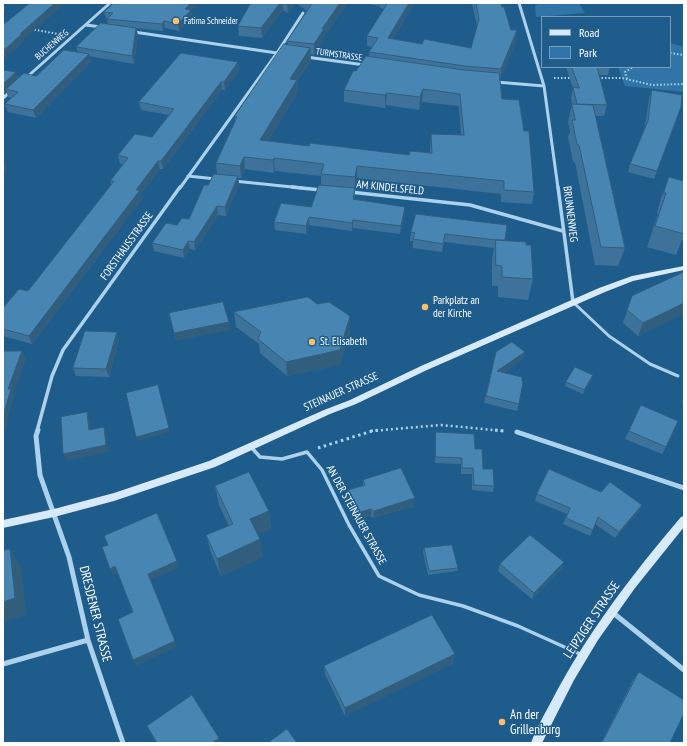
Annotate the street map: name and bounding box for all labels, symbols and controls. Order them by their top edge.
marker: Fatima Schneider [171,16,181,26]
place label: Fatima Schneider [184,16,238,26]
legend [541,16,671,68]
text: Road [579,25,599,40]
street label: BUCHENWEG [33,28,71,62]
text: Park [579,45,597,60]
street label: TURMSTRASSE [315,46,363,64]
street label: AM KINDELSFELD [356,178,424,198]
street label: BRUNNENWEG [560,185,580,243]
street label: FORSTHAUSSTRASSE [98,209,156,283]
place label: Parkplatz an der Kirche [433,294,480,320]
marker: Parkplatz an der Kirche [420,302,430,312]
place label: St. Elisabeth [320,335,367,349]
marker: St. Elisabeth [307,337,317,347]
street label: STEINAUER STRASSE [302,370,380,414]
street label: AN DER STEINAUER STRASSE [323,463,389,567]
street label: DRESDENER STRASSE [76,564,114,664]
street label: LEIPZIGER STRASSE [561,579,623,661]
place label: An der Grillenburg [510,707,560,738]
marker: An der Grillenburg [497,717,507,727]

